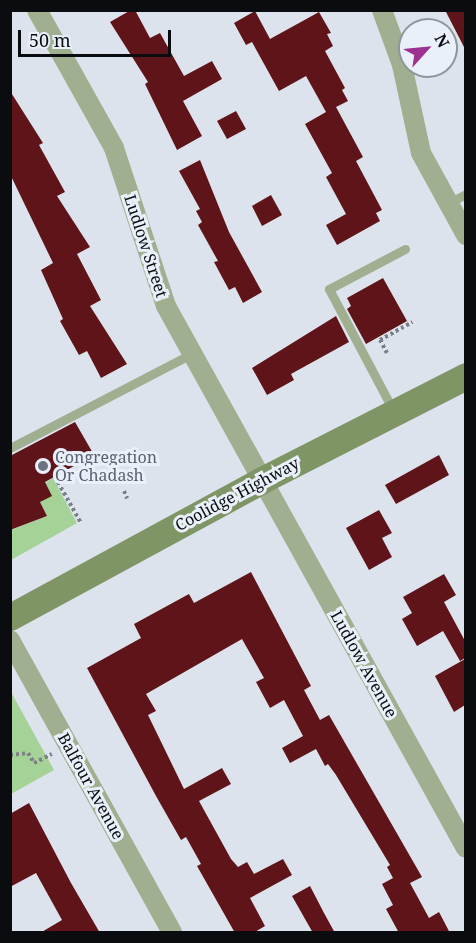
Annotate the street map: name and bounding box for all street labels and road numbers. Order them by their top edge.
street label: Ludlow Street [120,192,172,300]
street label: Coolidge Highway [172,453,302,535]
street label: Ludlow Avenue [327,607,401,721]
street label: Balfour Avenue [54,729,128,843]

